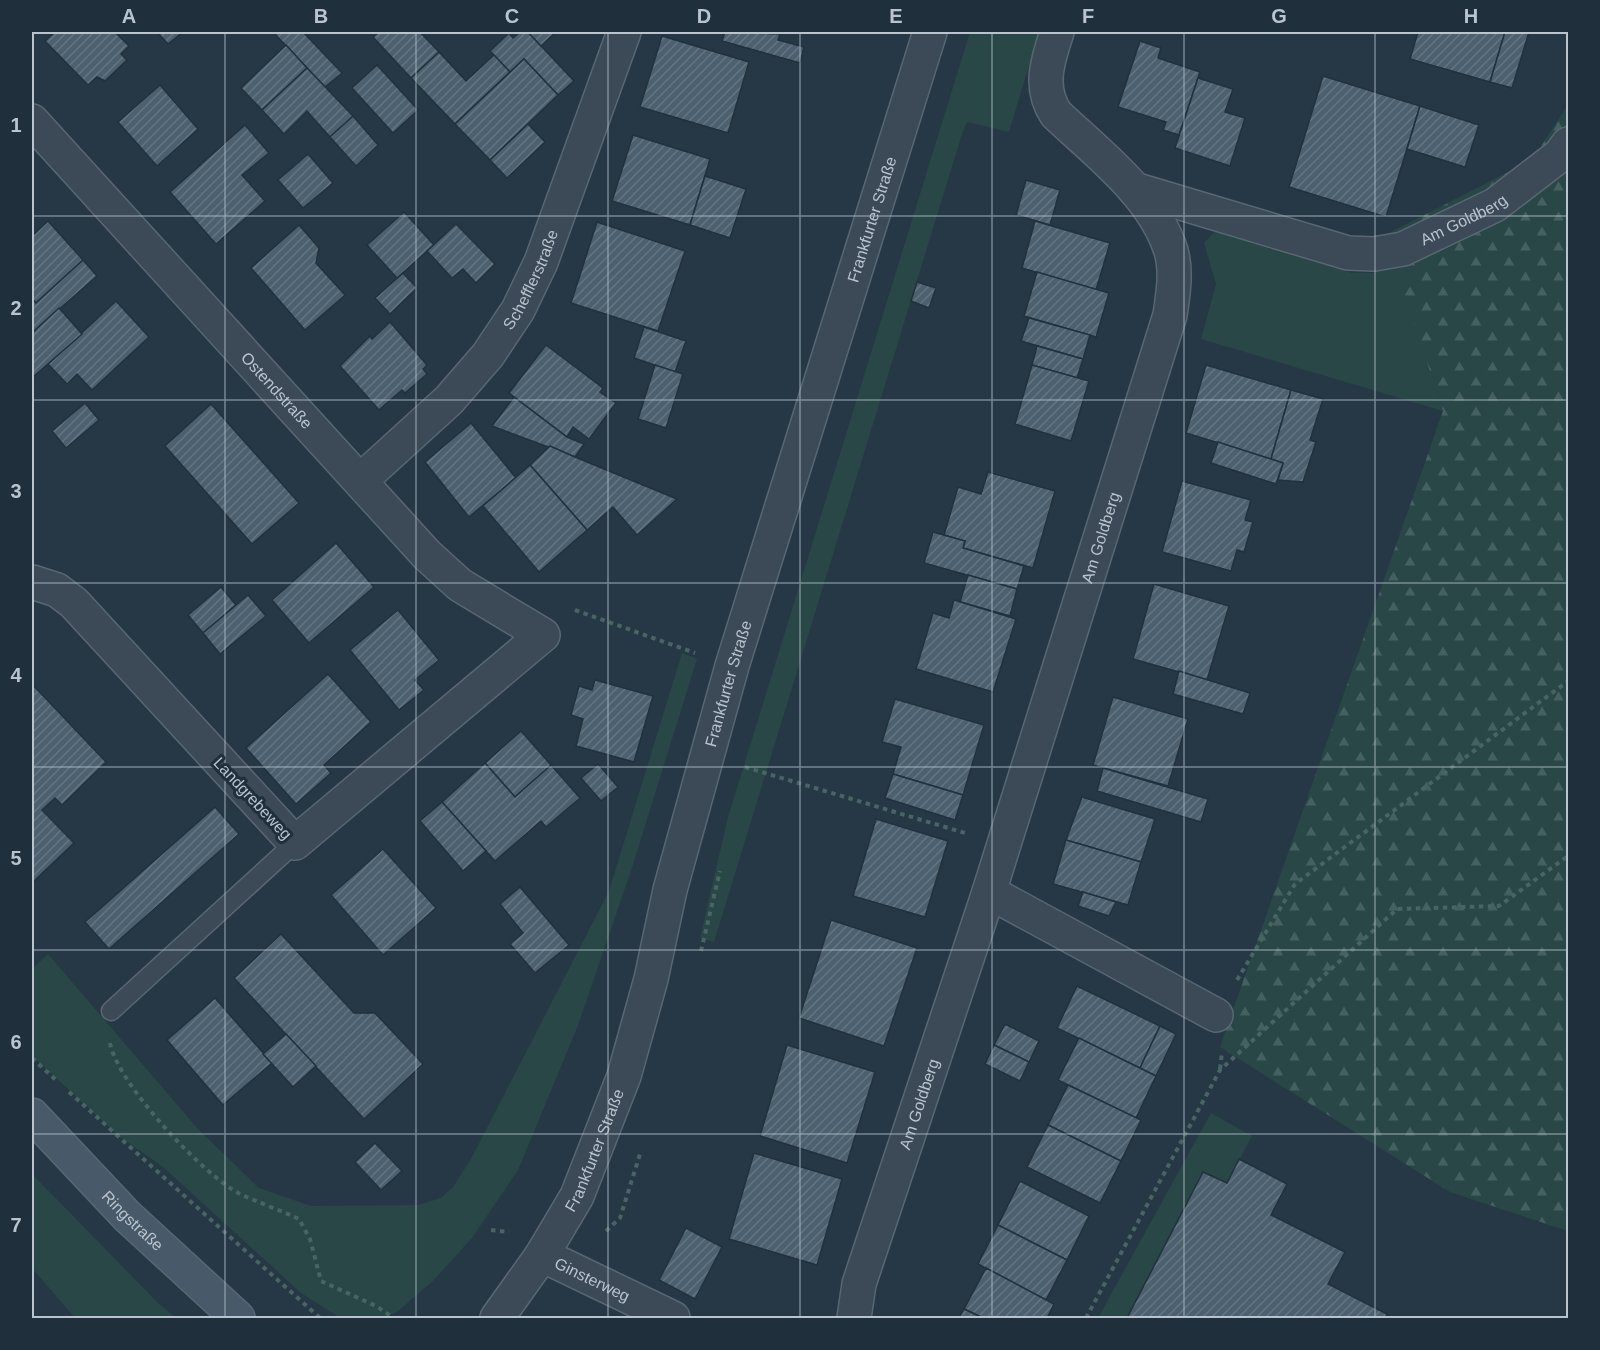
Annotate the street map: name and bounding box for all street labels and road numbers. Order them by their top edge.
street label: Frankfurter Straße [844,154,900,284]
street label: Am Goldberg [1418,191,1510,248]
street label: Schefflerstraße [500,227,561,333]
street label: Ostendstraße [238,349,316,432]
street label: Am Goldberg [1078,490,1123,585]
street label: Frankfurter Straße [702,618,755,749]
street label: Landgrebeweg [210,754,295,843]
street label: Am Goldberg [896,1057,942,1152]
street label: Frankfurter Straße [562,1086,627,1215]
street label: Ringstraße [99,1187,167,1254]
street label: Ginsterweg [552,1255,632,1305]

